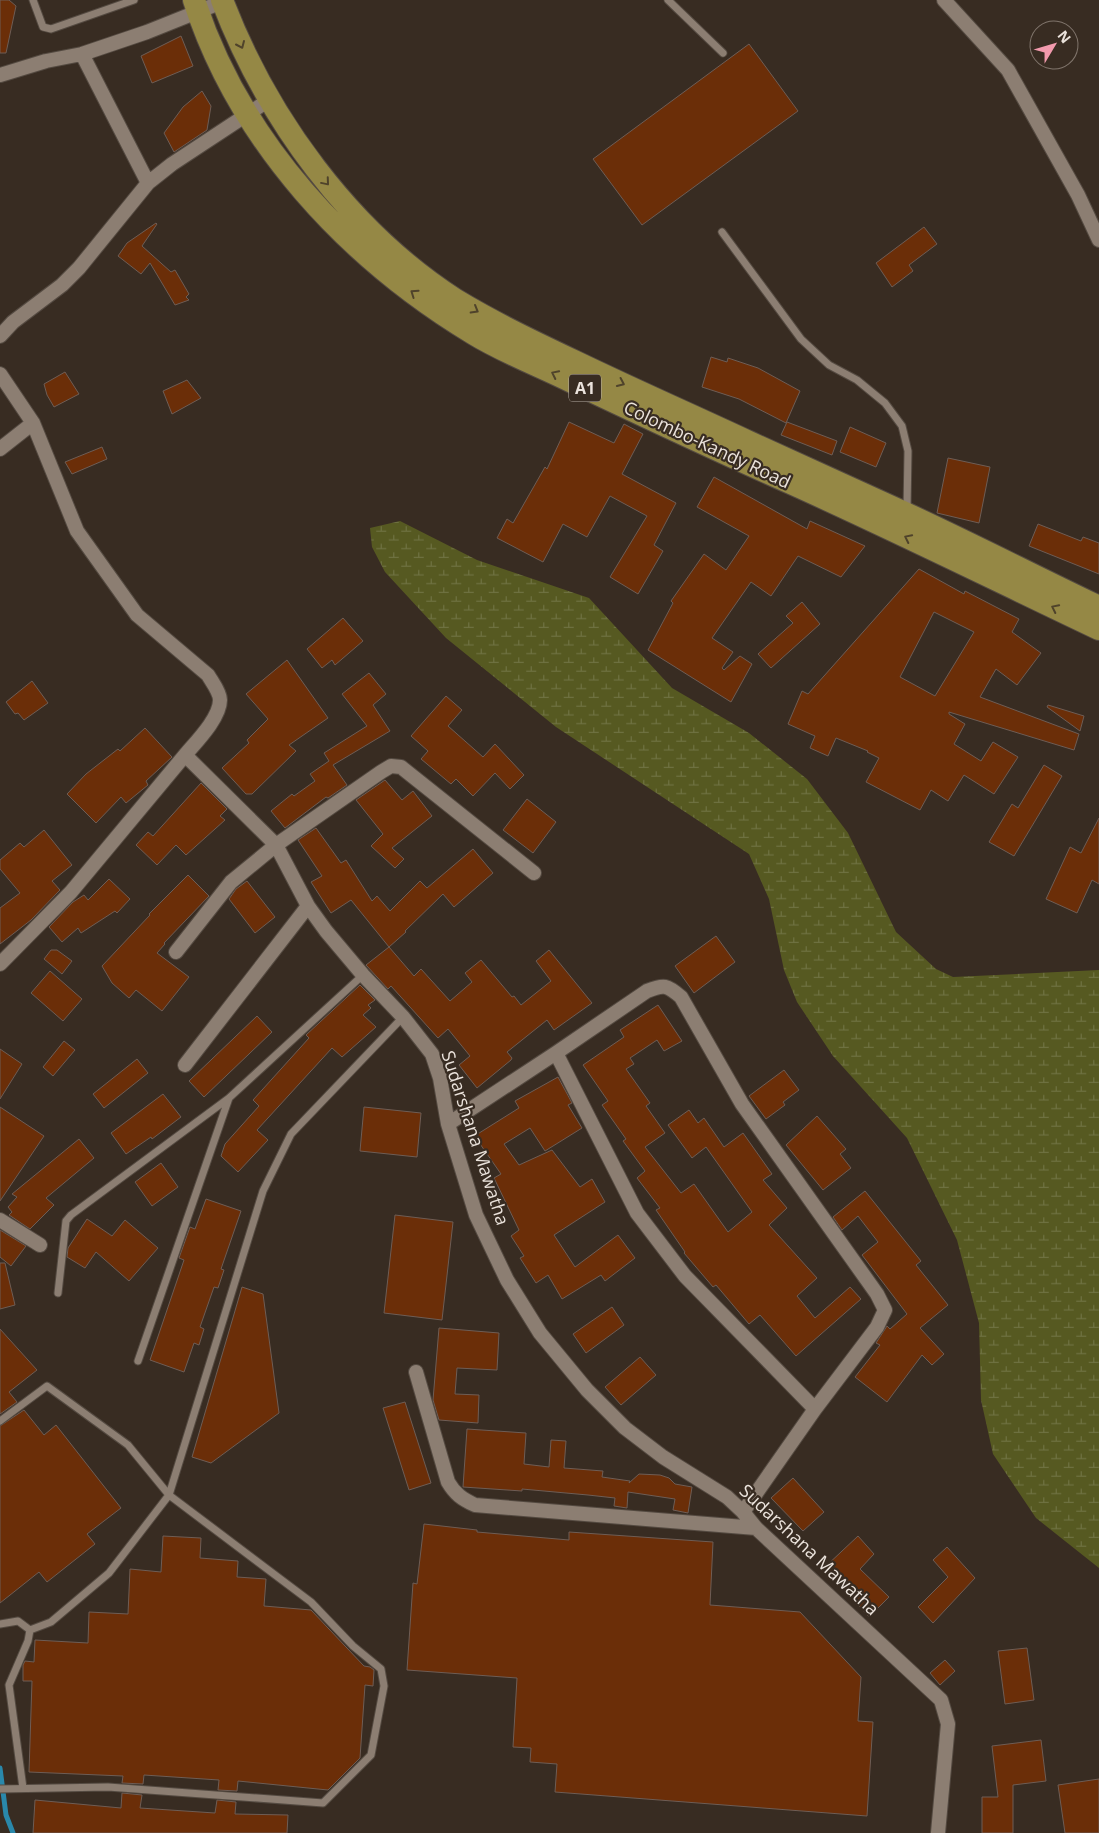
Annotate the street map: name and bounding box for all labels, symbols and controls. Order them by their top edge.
north arrow [1029,20,1079,70]
text: N [1054,26,1076,47]
one-way arrow [234,40,245,49]
one-way arrow [321,177,330,186]
one-way arrow [411,291,420,299]
one-way arrow [470,304,479,314]
one-way arrow [551,369,560,380]
road number: A1 [569,374,601,402]
one-way arrow [615,377,624,387]
street label: Colombo-Kandy Road [620,395,795,493]
one-way arrow [905,534,914,544]
one-way arrow [1051,604,1060,614]
street label: Sudarshana Mawatha [436,1047,516,1228]
street label: Sudarshana Mawatha [735,1478,884,1620]

